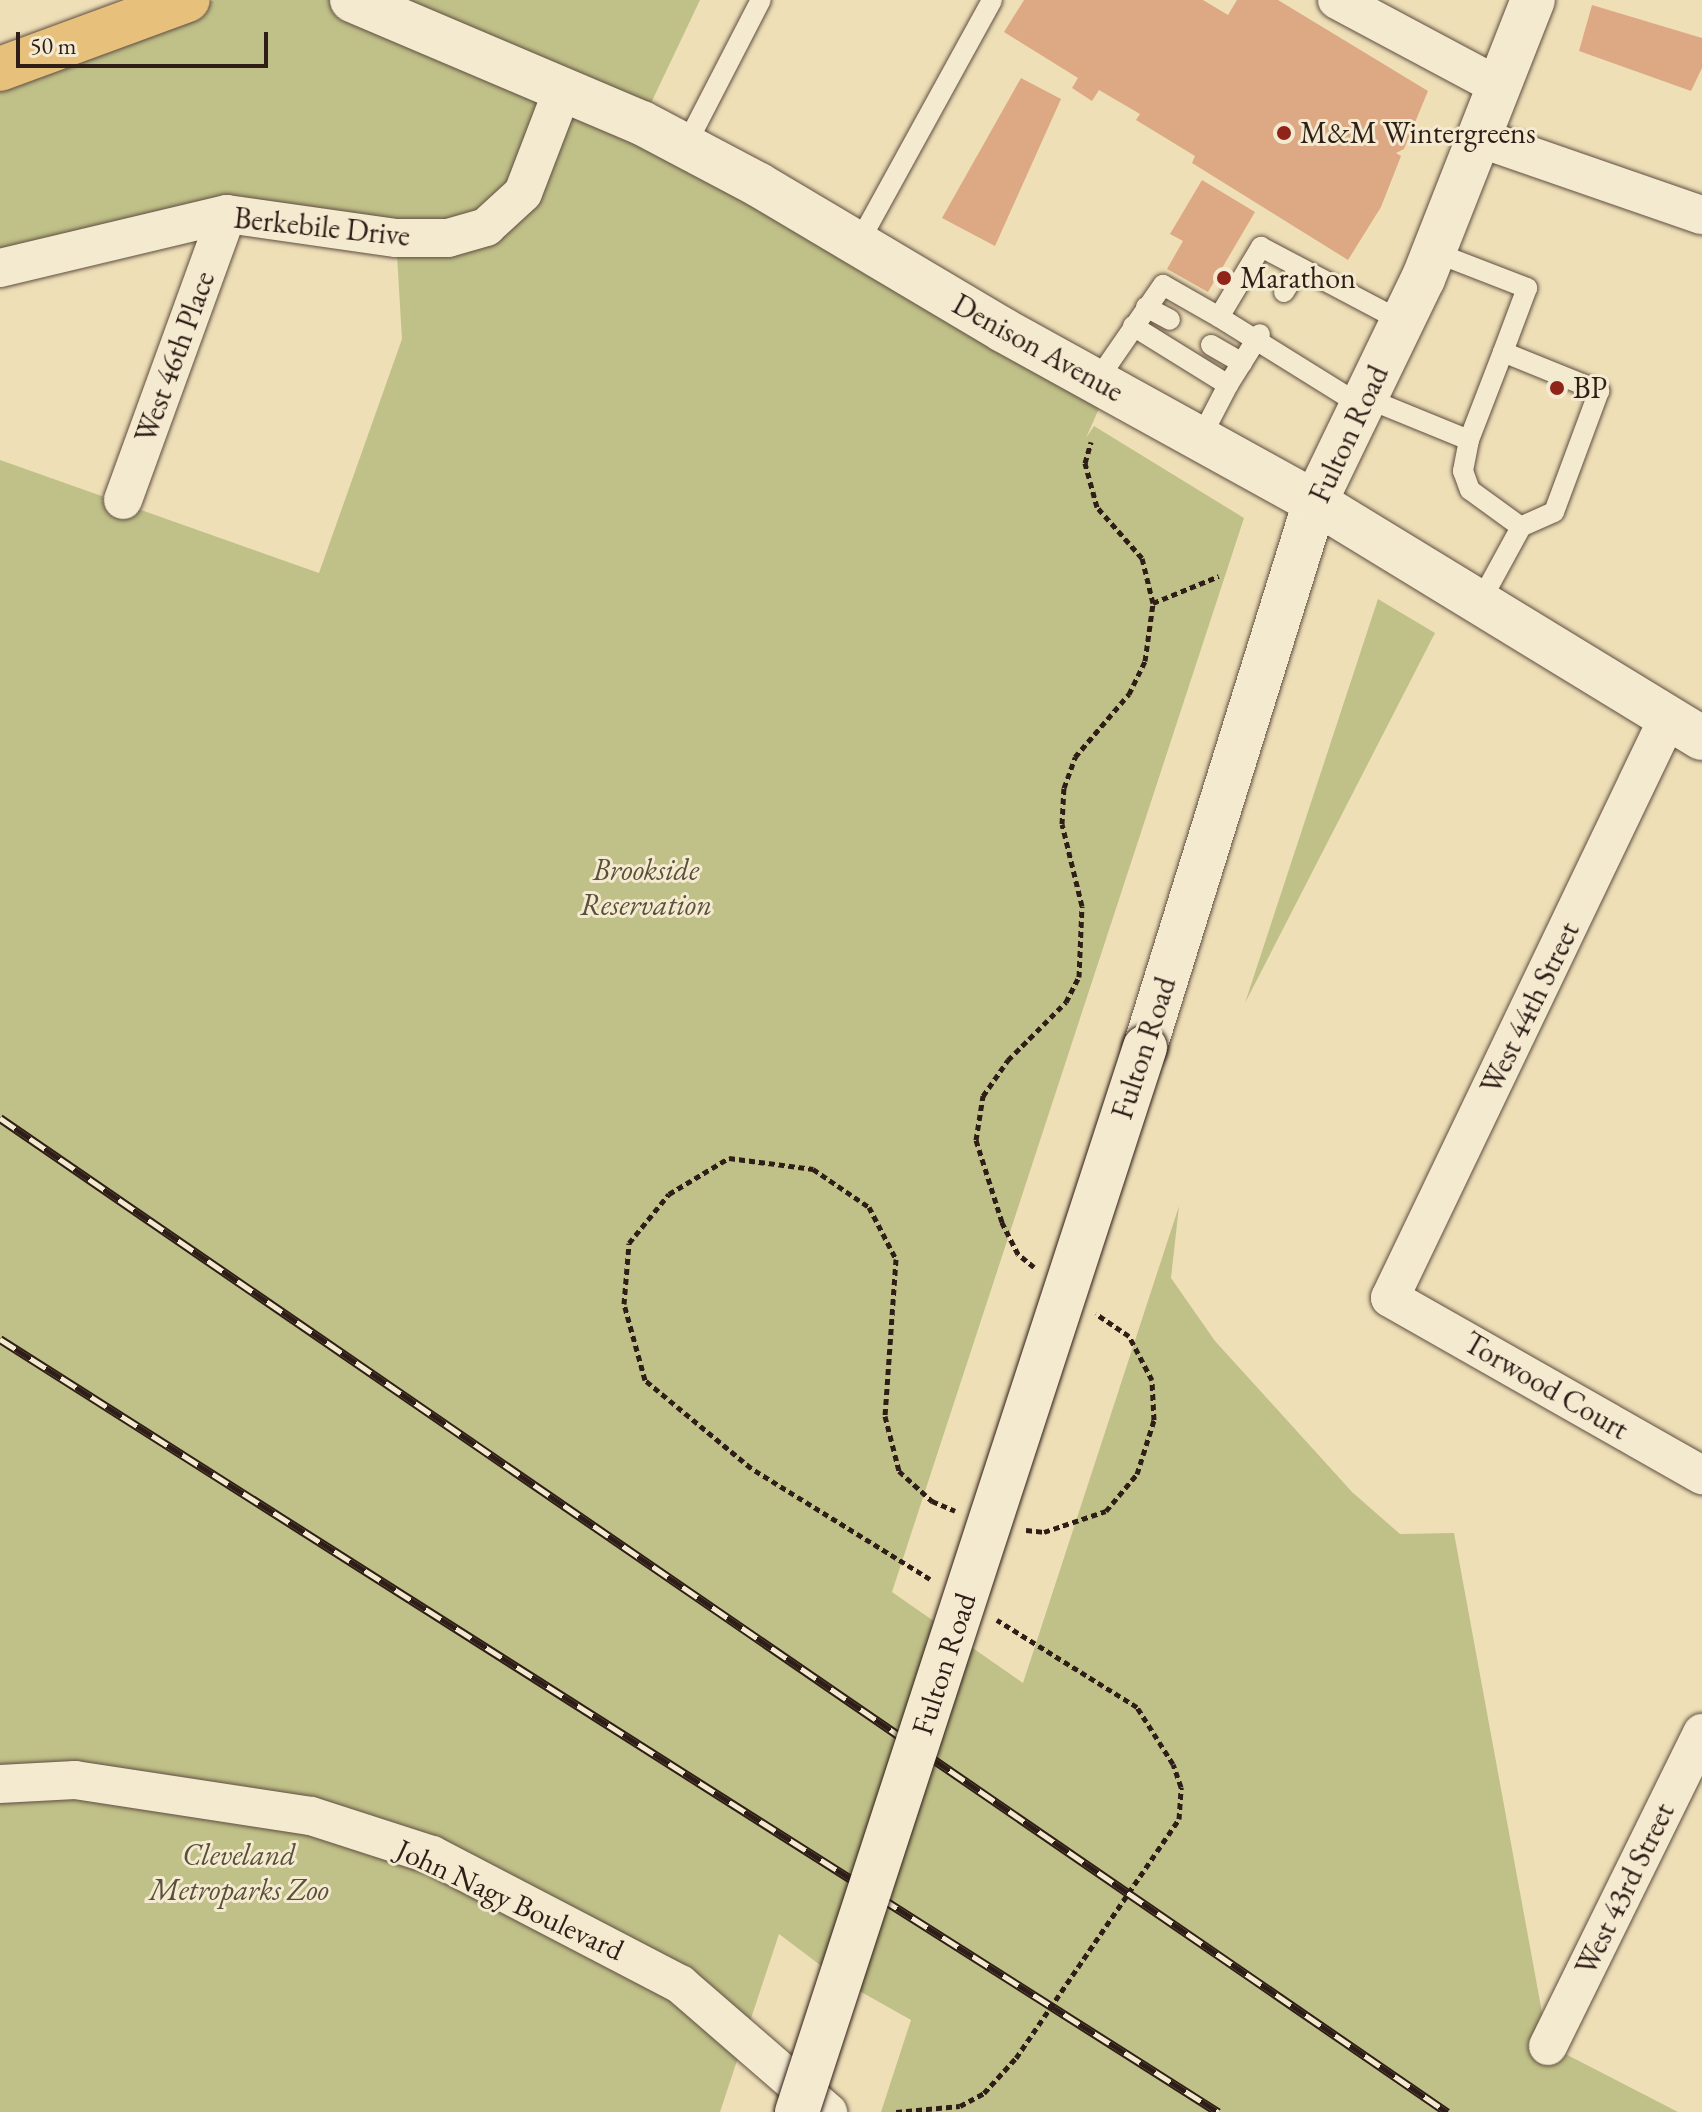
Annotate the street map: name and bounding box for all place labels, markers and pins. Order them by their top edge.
place label: M&M Wintergreens [1300,115,1536,151]
marker: M&M Wintergreens [1275,124,1293,142]
place label: Marathon [1240,260,1356,296]
marker: Marathon [1215,269,1233,287]
place label: BP [1573,370,1607,406]
marker: BP [1548,379,1566,397]

